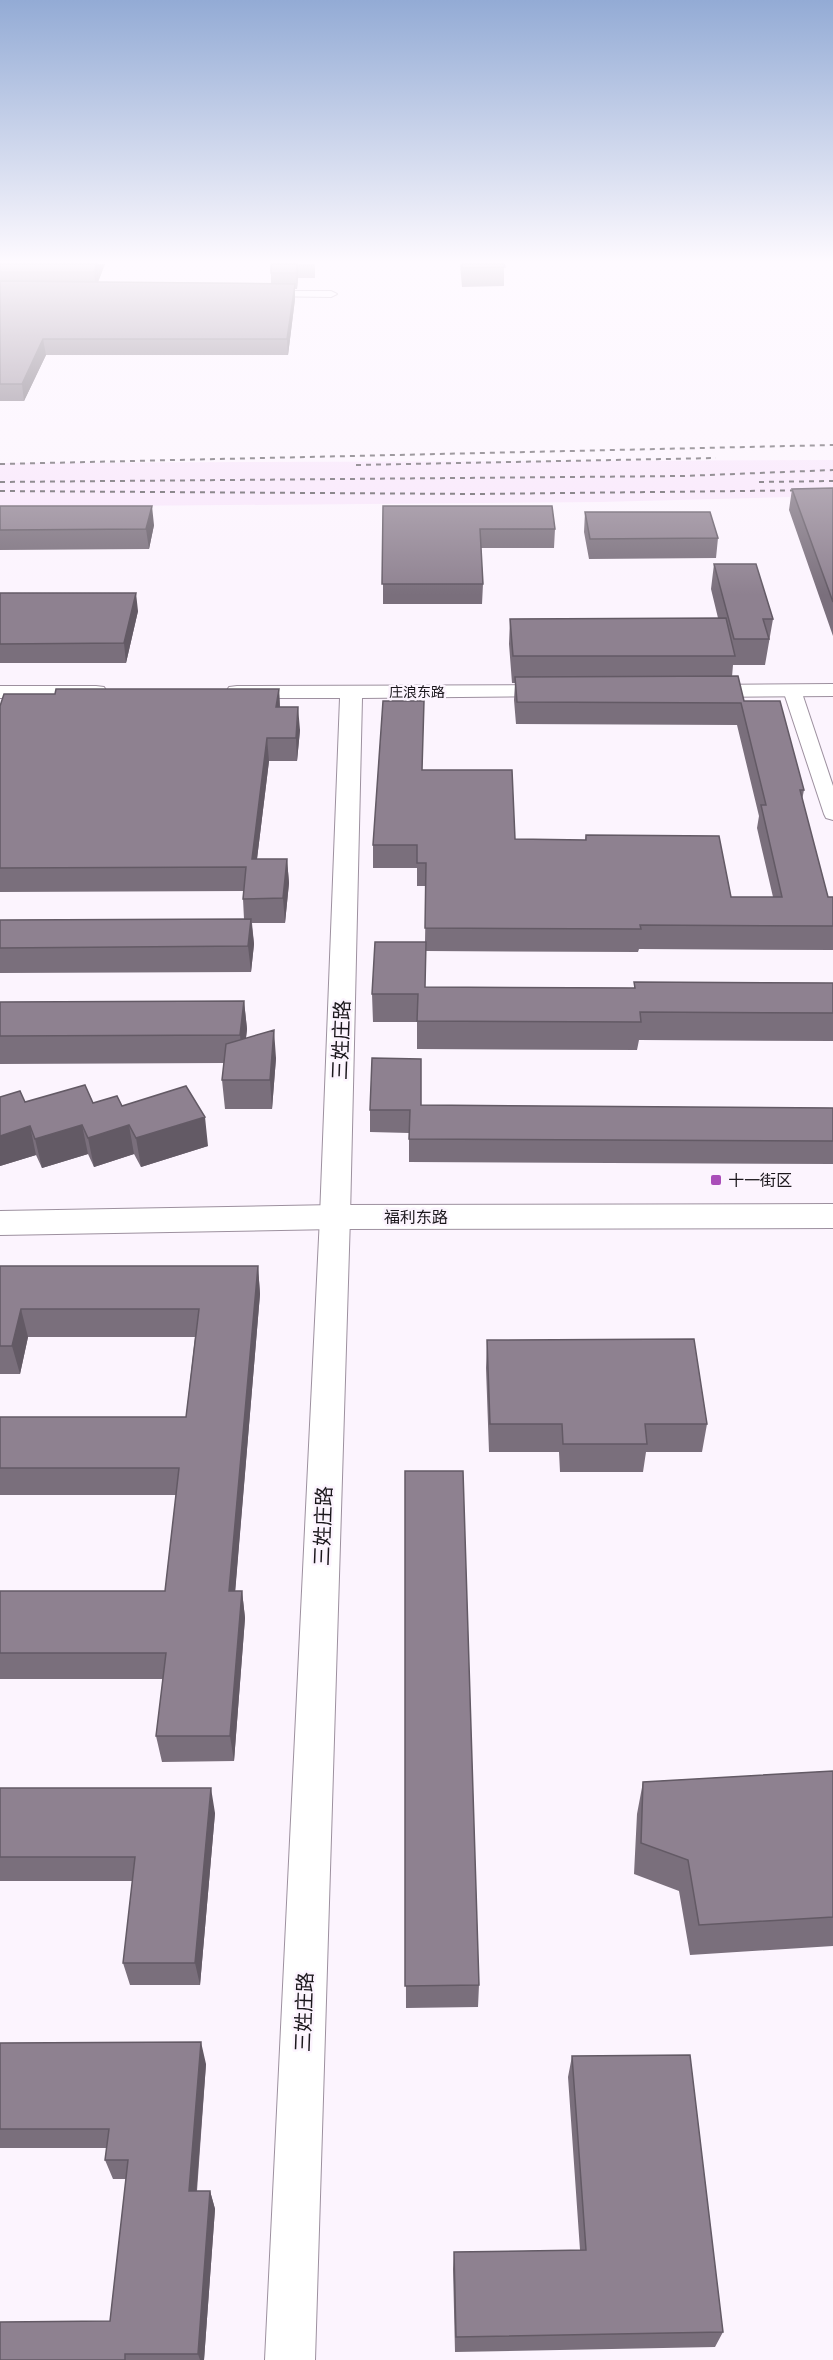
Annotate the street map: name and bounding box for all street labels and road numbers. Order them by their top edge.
street label: 庄浪东路 [389,682,445,702]
street label: 三姓庄路 [326,1000,357,1080]
street label: 福利东路 [384,1206,448,1229]
street label: 三姓庄路 [308,1486,339,1566]
street label: 三姓庄路 [289,1972,320,2052]

